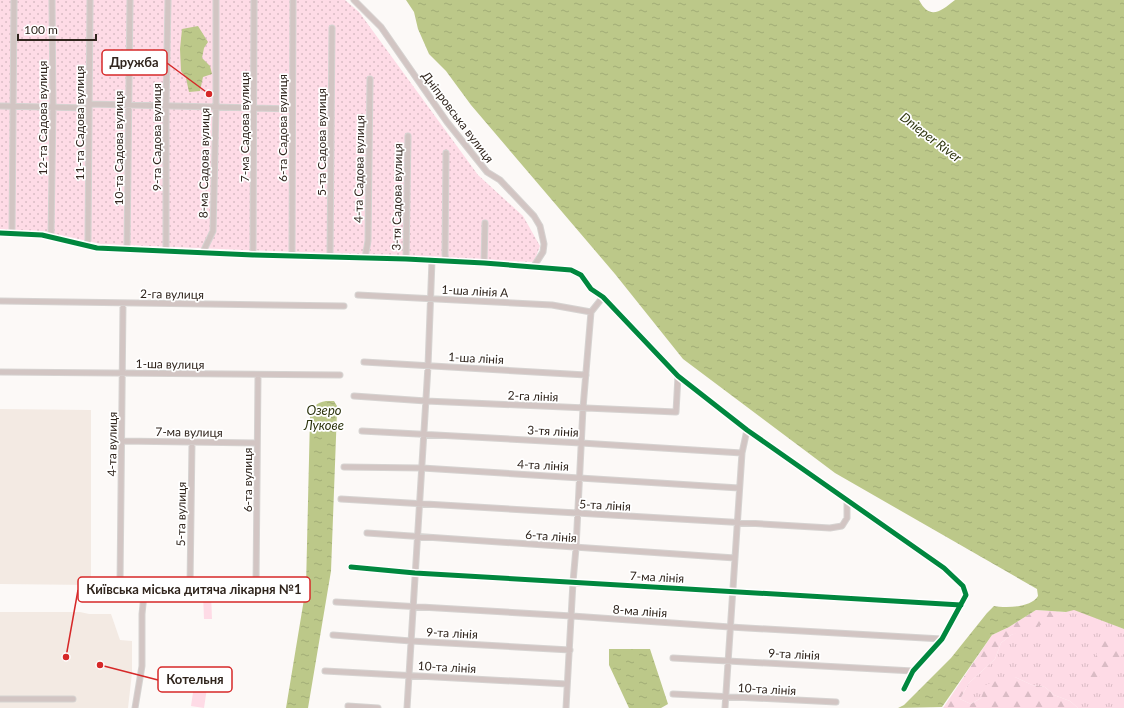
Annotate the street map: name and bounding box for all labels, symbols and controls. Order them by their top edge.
scale bar [18,16,96,42]
text: 100 m [24,22,58,37]
callout: Дружба [102,50,167,75]
text: Дружба [109,54,159,70]
street label: 12-та Садова вулиця [35,61,50,175]
street label: 11-та Садова вулиця [72,66,87,180]
street label: Дніпровська вулиця [419,68,497,166]
street label: 7-ма Садова вулиця [237,72,252,182]
street label: 6-та Садова вулиця [275,74,290,182]
street label: 9-та Садова вулиця [149,83,164,191]
street label: 5-та Садова вулиця [314,88,329,196]
street label: 10-та Садова вулиця [111,91,126,205]
street label: 8-ма Садова вулиця [196,108,212,218]
water label: Dnieper River [897,109,965,166]
street label: 4-та Садова вулиця [351,115,367,223]
street label: 3-тя Садова вулиця [389,143,405,251]
street label: 1-ша лінія А [441,282,510,300]
street label: 2-га вулиця [140,286,204,302]
street label: 1-ша лінія [448,349,504,367]
street label: 1-ша вулиця [135,356,205,372]
street label: 2-га лінія [507,388,559,404]
water label: Озеро Лукове [303,402,344,433]
street label: 4-та вулиця [104,411,120,476]
street label: 3-тя лінія [527,422,579,440]
street label: 7-ма вулиця [155,424,223,440]
street label: 6-та вулиця [240,448,255,512]
street label: 4-та лінія [517,456,569,474]
street label: 5-та вулиця [173,481,189,546]
street label: 5-та лінія [579,496,631,514]
street label: 6-та лінія [525,527,577,545]
street label: 7-ма лінія [629,568,685,586]
callout: Київська міська дитяча лікарня №1 [78,577,310,602]
text: Київська міська дитяча лікарня №1 [86,581,302,597]
street label: 8-ма лінія [612,602,668,620]
street label: 9-та лінія [426,624,478,642]
street label: 9-та лінія [768,645,820,663]
street label: 10-та лінія [417,658,477,676]
callout: Котельня [158,667,232,692]
text: Котельня [166,671,224,687]
street label: 10-та лінія [737,680,797,698]

